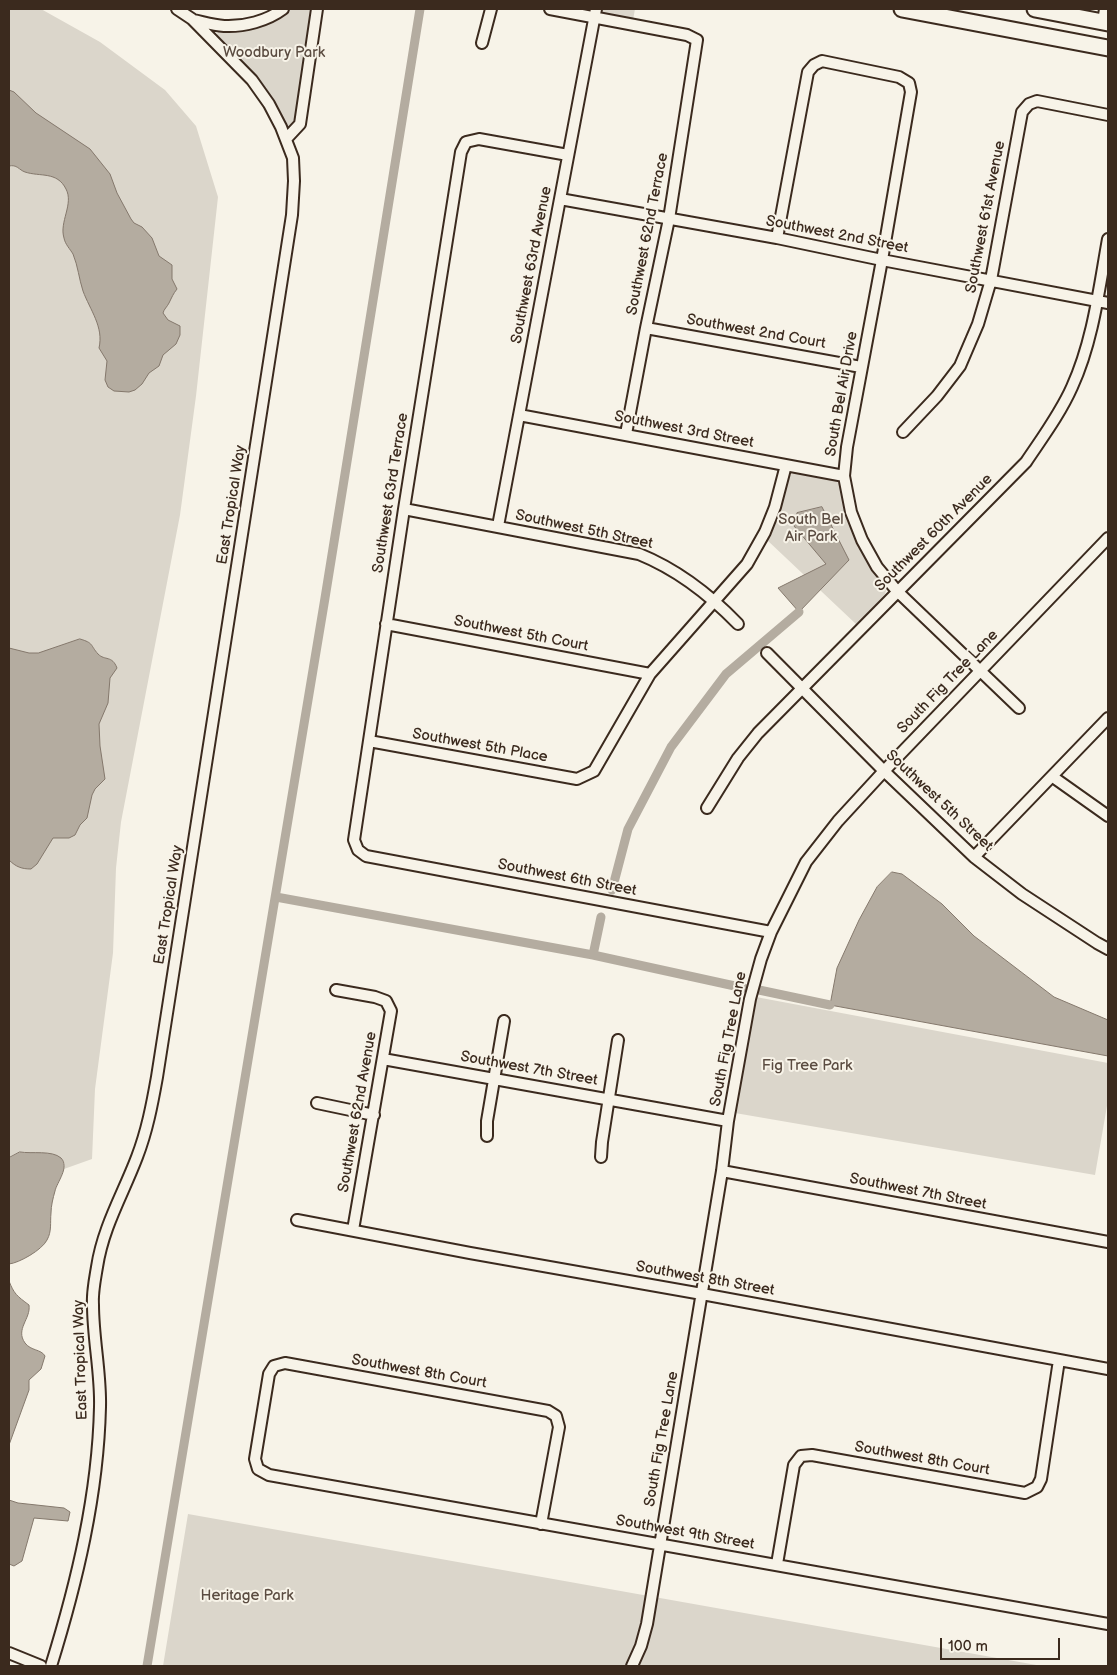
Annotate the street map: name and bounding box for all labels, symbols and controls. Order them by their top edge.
park label: Woodbury Park [223,44,325,62]
street label: Southwest 61st Avenue [962,139,1010,295]
street label: Southwest 62nd Terrace [623,151,673,317]
street label: Southwest 63rd Avenue [508,185,556,345]
street label: Southwest 2nd Street [764,212,910,258]
street label: Southwest 2nd Court [685,311,827,353]
street label: South Bel Air Drive [822,330,862,458]
street label: Southwest 3rd Street [613,408,755,452]
street label: Southwest 63rd Terrace [369,412,413,574]
street label: East Tropical Way [214,444,250,566]
street label: Southwest 60th Avenue [871,470,997,596]
street label: Southwest 5th Street [514,507,654,553]
park label: South Bel Air Park [778,511,844,546]
street label: Southwest 5th Court [452,612,590,656]
street label: South Fig Tree Lane [894,626,1002,738]
street label: Southwest 5th Place [411,725,549,767]
street label: Southwest 5th Street [882,747,996,855]
street label: East Tropical Way [151,844,187,966]
street label: Southwest 6th Street [496,856,638,900]
street label: South Fig Tree Lane [707,970,751,1108]
street label: Southwest 62nd Avenue [335,1030,381,1194]
street label: Southwest 7th Street [459,1048,599,1090]
park label: Fig Tree Park [762,1057,852,1075]
street label: Southwest 7th Street [848,1170,988,1214]
street label: Southwest 8th Street [634,1258,776,1300]
street label: East Tropical Way [70,1299,92,1421]
street label: Southwest 8th Court [350,1351,488,1393]
street label: South Fig Tree Lane [641,1370,683,1508]
street label: Southwest 8th Court [853,1438,991,1480]
street label: Southwest 9th Street [614,1512,756,1554]
park label: Heritage Park [200,1587,294,1605]
scale bar [942,1628,1062,1660]
text: 100 m [948,1637,988,1656]

